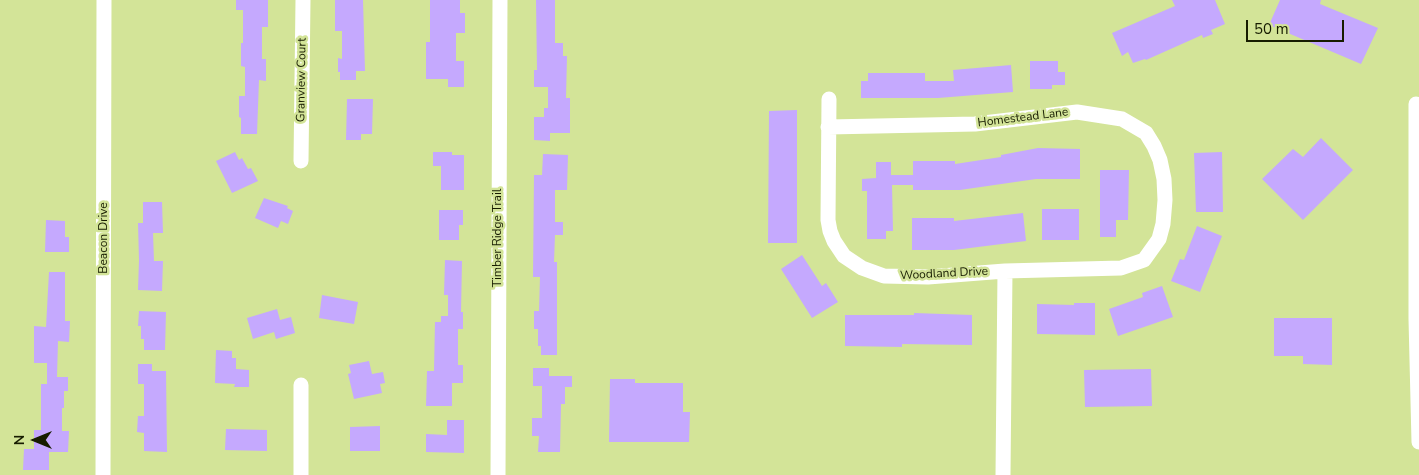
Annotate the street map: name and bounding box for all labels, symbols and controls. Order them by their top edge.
scale bar [1249,10,1346,42]
text: 50 m [1254,19,1289,39]
street label: Granview Court [294,38,310,122]
street label: Homestead Lane [977,105,1069,131]
street label: Timber Ridge Trail [491,189,505,287]
street label: Beacon Drive [97,202,111,274]
street label: Woodland Drive [900,265,988,283]
north arrow [10,415,60,465]
text: N [10,435,29,445]

